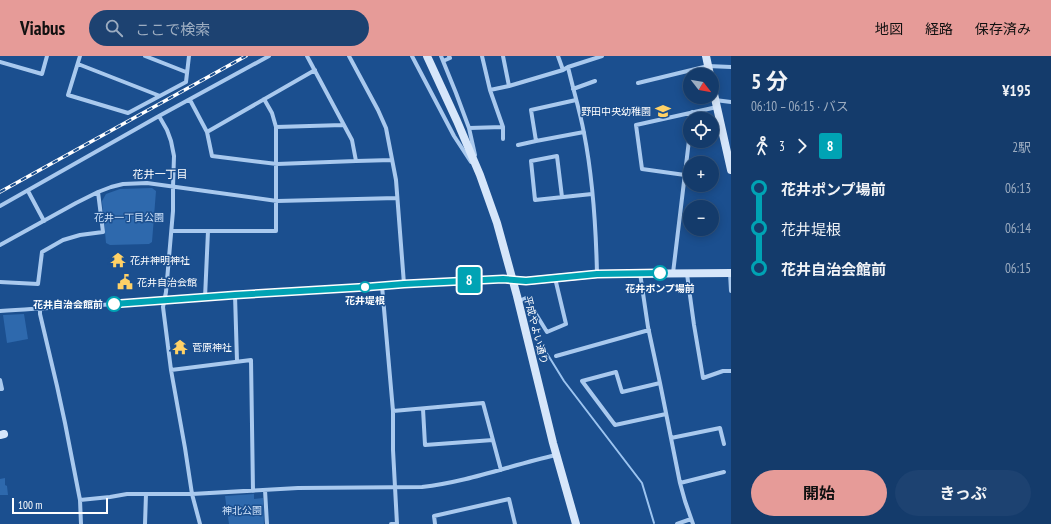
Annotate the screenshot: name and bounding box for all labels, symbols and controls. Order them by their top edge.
search box [89,10,369,46]
text: Viabus [20,16,65,40]
icon: search [103,17,125,39]
text: ここで検索 [135,20,210,39]
text: 地図 [875,20,903,38]
text: 経路 [925,20,953,38]
text: 保存済み [975,20,1031,38]
text: 5 分 [751,67,788,95]
north arrow [683,68,719,104]
map controls [683,68,719,236]
text: ¥195 [1002,81,1031,100]
text: 06:10 – 06:15 · バス [751,98,849,115]
school or university icon: 野田中央幼稚園 [654,102,672,120]
place label: 野田中央幼稚園 [581,105,651,118]
button: locate [683,112,719,148]
icon: walk [751,135,773,157]
icon: forward [791,135,813,157]
text: 8 [827,137,834,155]
text: 3 [779,138,785,155]
text: 2駅 [1012,139,1031,156]
button: + [683,156,719,192]
district label: 花井一丁目 [133,167,188,181]
text: 花井ポンプ場前 [781,180,886,199]
text: 06:13 [1005,180,1031,197]
button: − [683,200,719,236]
park label: 花井一丁目公園 [94,211,164,224]
text: 花井堤根 [781,220,841,239]
text: 06:14 [1005,220,1031,237]
temple icon: 花井神明神社 [109,251,127,269]
place label: 花井神明神社 [130,254,190,267]
text: 花井自治会館前 [781,260,886,279]
text: 06:15 [1005,260,1031,277]
marker: 花井ポンプ場前 [652,265,668,281]
line badge: 8 [456,267,482,293]
text: 8 [466,271,472,289]
public building icon: 花井自治会館 [116,273,134,291]
place label: 花井自治会館 [137,276,197,289]
marker: 花井堤根 [359,281,371,293]
place label: 花井ポンプ場前 [625,282,695,295]
place label: 花井堤根 [345,294,385,307]
street label: 平成やよい通り [521,294,551,366]
marker: 花井自治会館前 [106,296,122,312]
place label: 花井自治会館前 [33,298,103,311]
temple icon: 菅原神社 [171,338,189,356]
place label: 菅原神社 [192,341,232,354]
button: 開始 [751,470,887,516]
button: きっぷ [895,470,1031,516]
scale bar [12,496,108,515]
text: 100 m [18,498,42,512]
park label: 神北公園 [222,504,262,517]

